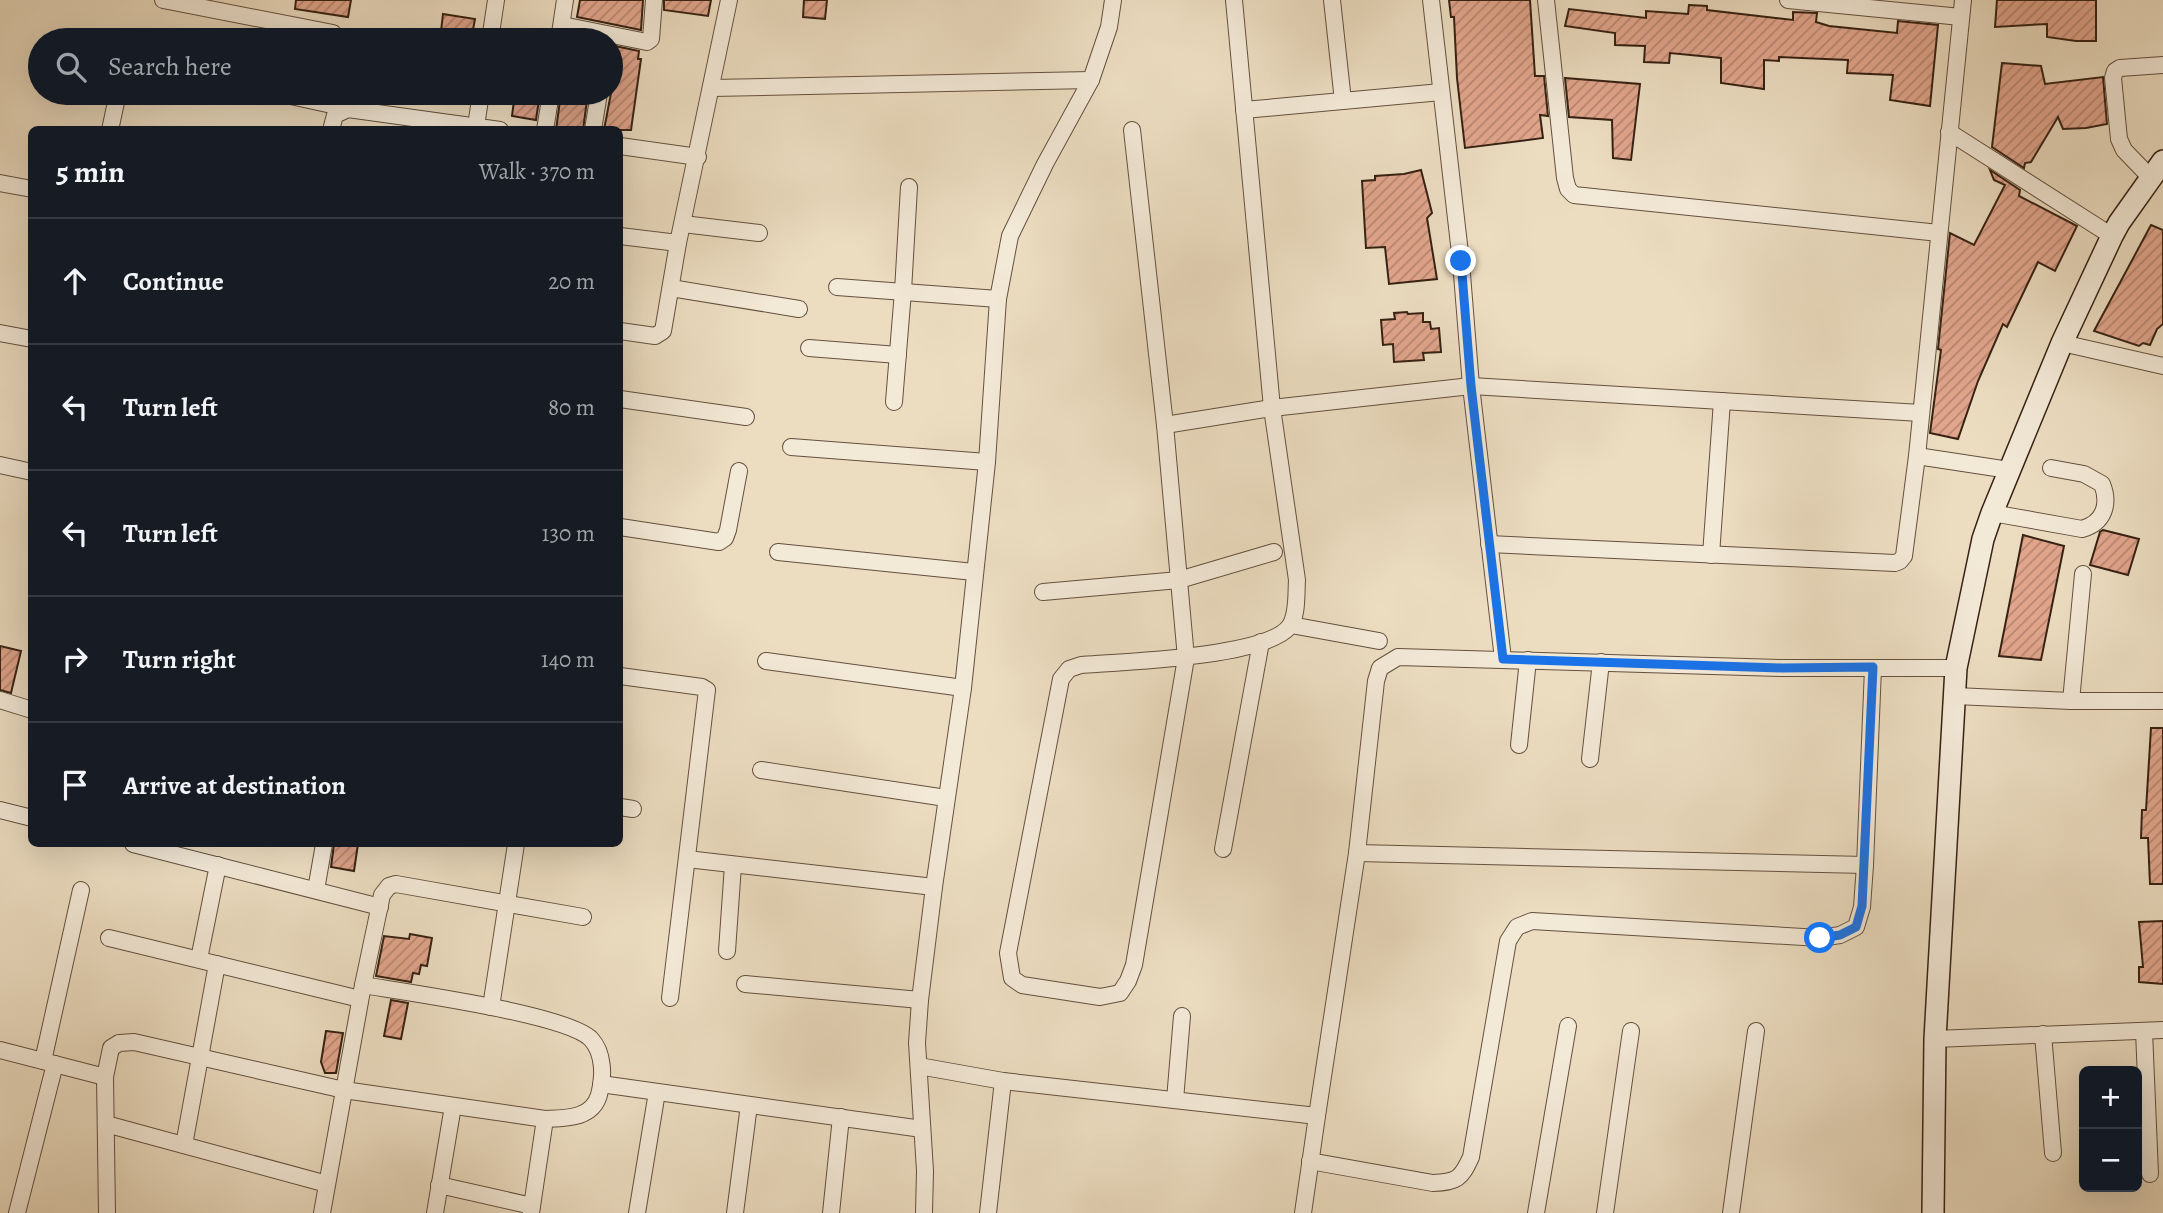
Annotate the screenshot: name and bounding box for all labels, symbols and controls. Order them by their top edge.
search box [28,28,623,105]
icon: search [52,48,90,86]
text: Search here [108,49,232,84]
text: 5 min [56,152,125,192]
text: Walk · 370 m [479,156,595,187]
route end [1445,245,1476,276]
icon: ahead [56,262,94,300]
text: Continue [123,264,224,299]
text: 20 m [548,266,595,297]
icon: left [56,388,94,426]
text: Turn left [123,390,218,425]
text: 80 m [548,392,595,423]
icon: left [56,514,94,552]
text: Turn left [123,516,218,551]
text: 130 m [542,518,595,549]
icon: right [56,640,94,678]
text: Turn right [123,642,236,677]
text: 140 m [541,644,595,675]
icon: arrive [56,766,94,804]
text: Arrive at destination [123,768,346,803]
route start [1804,922,1835,953]
map controls [2079,1066,2142,1192]
button: + [2079,1066,2142,1129]
button: − [2079,1129,2142,1192]

